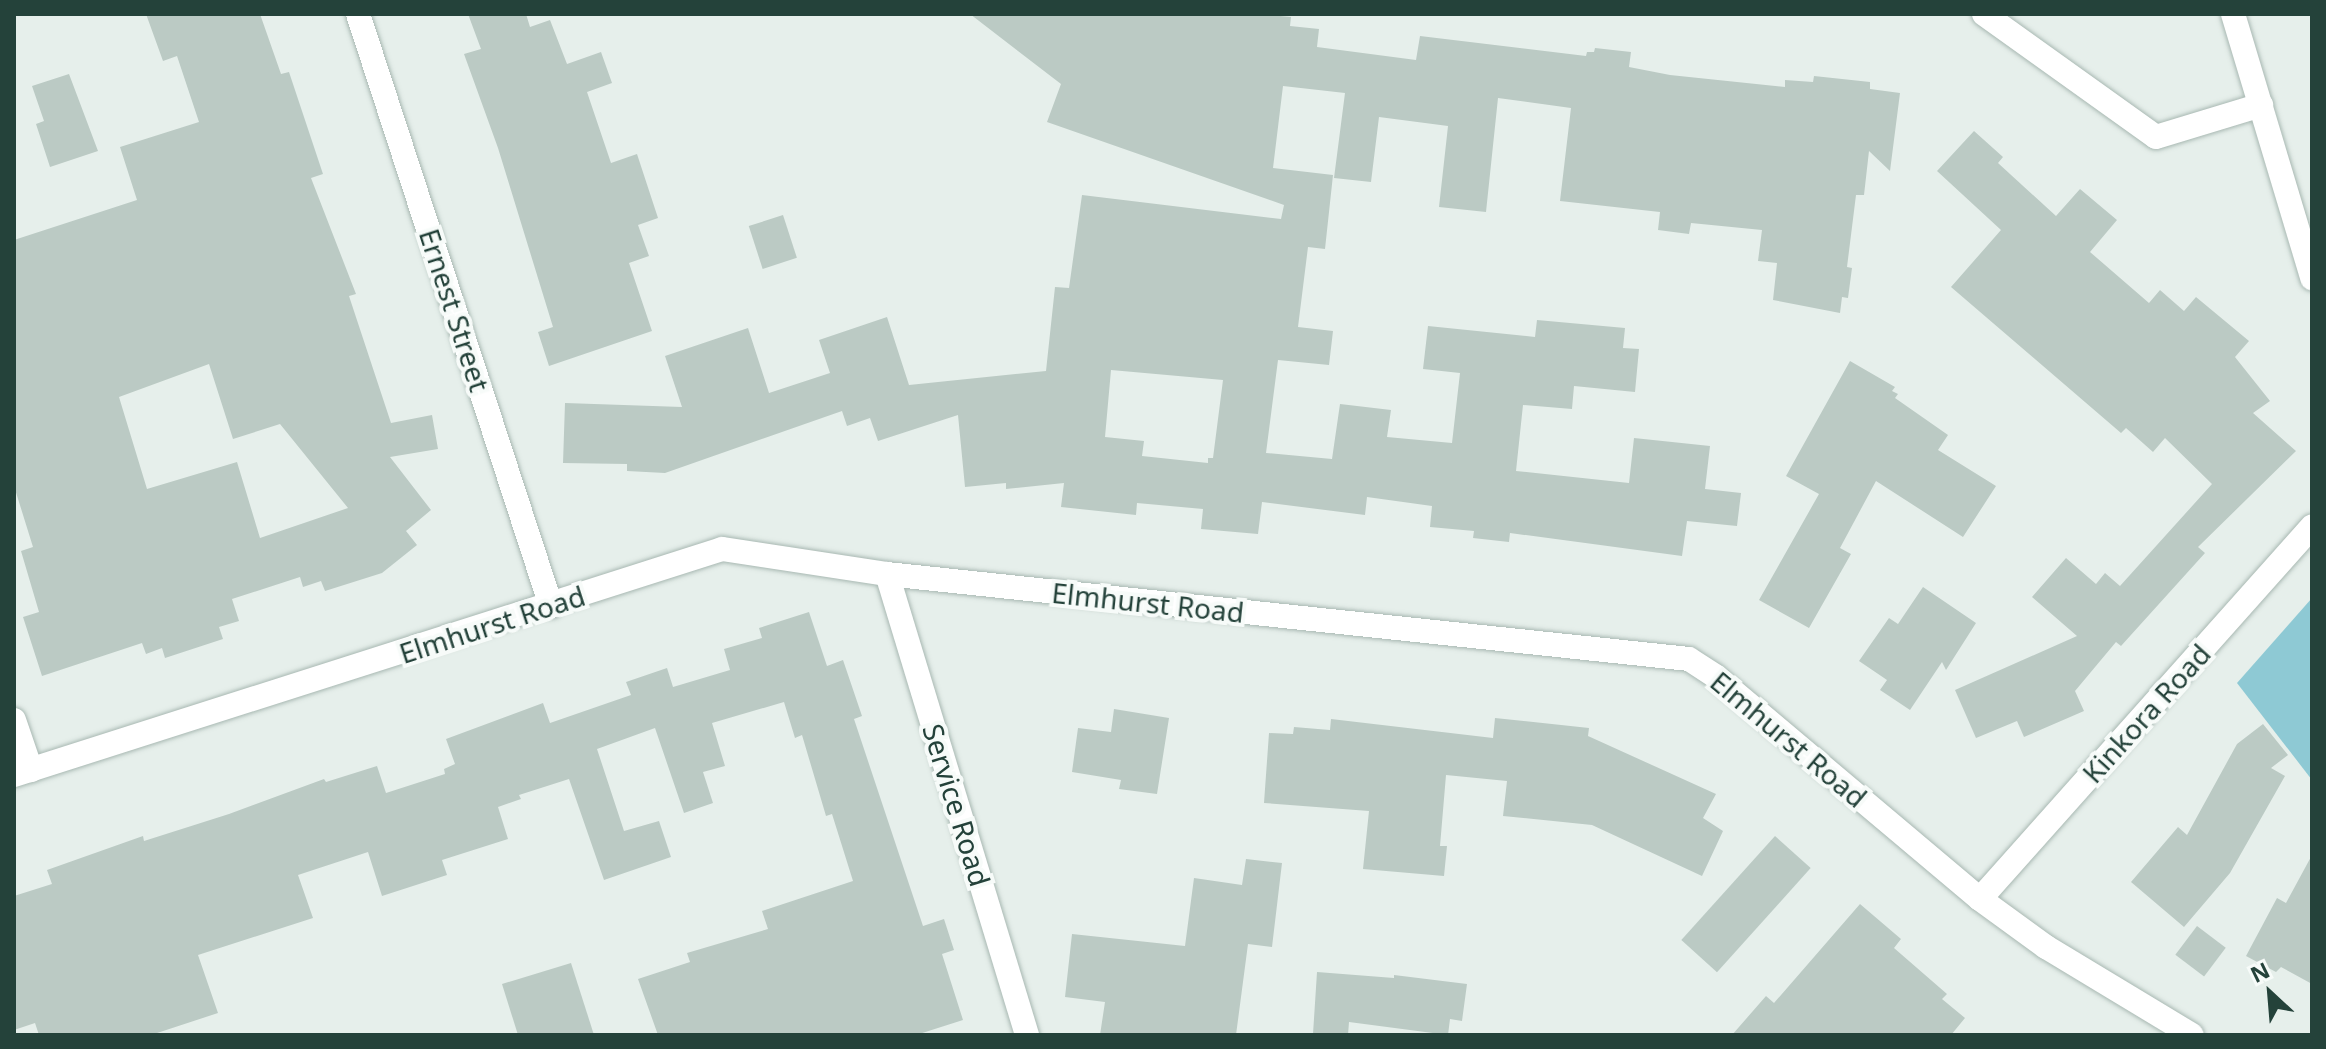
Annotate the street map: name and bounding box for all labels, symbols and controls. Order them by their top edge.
street label: Ernest Street [413,224,497,396]
street label: Elmhurst Road [1050,575,1246,629]
street label: Elmhurst Road [395,578,589,670]
street label: Kinkora Road [2075,637,2217,789]
street label: Elmhurst Road [1704,664,1874,814]
street label: Service Road [916,720,998,890]
north arrow [2230,953,2310,1033]
text: N [2245,954,2274,989]

